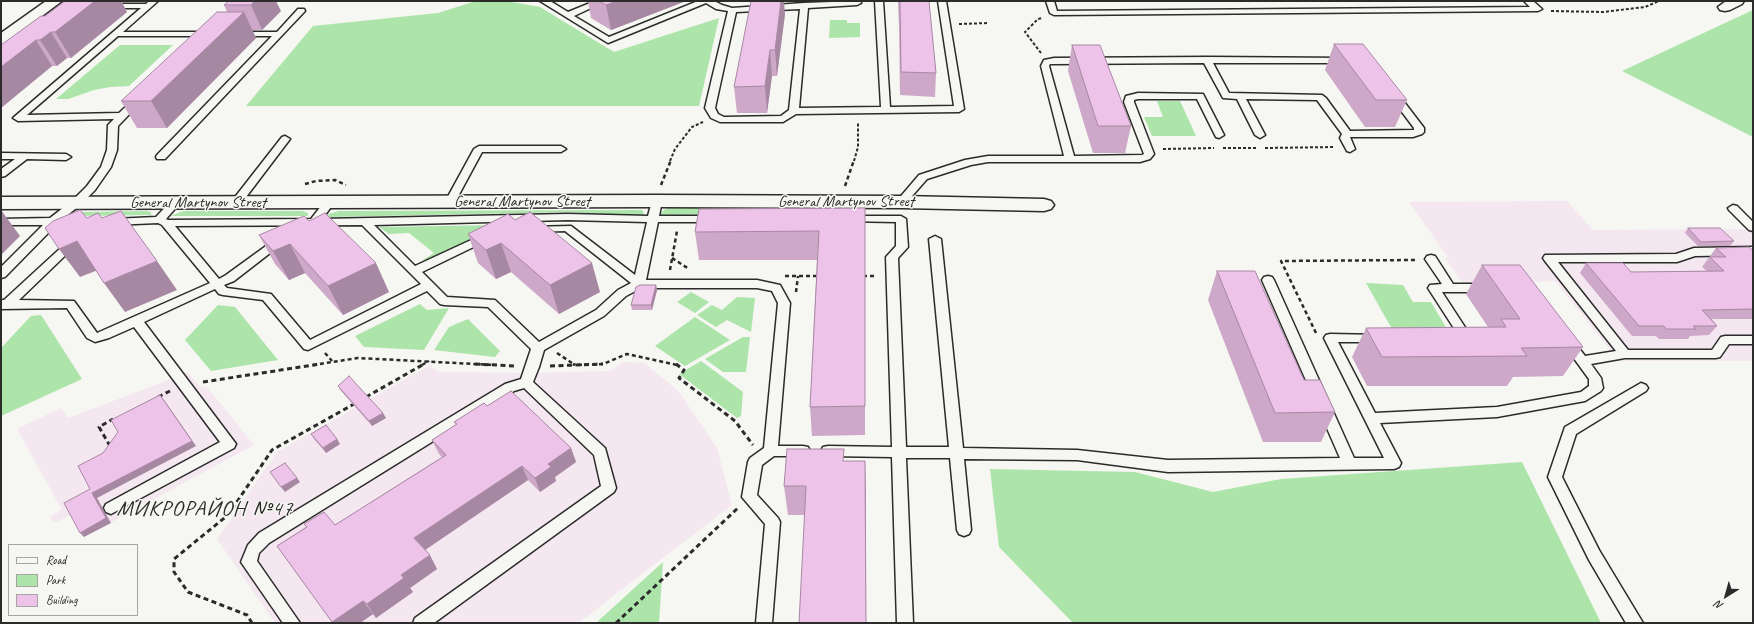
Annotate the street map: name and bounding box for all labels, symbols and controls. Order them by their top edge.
street label: General Martynov Street [454,192,590,212]
street label: General Martynov Street [778,192,914,212]
street label: General Martynov Street [130,193,266,213]
district label: МИКРОРАЙОН №47 [116,496,294,522]
legend [8,544,138,616]
text: Road [46,552,66,568]
text: Park [46,572,65,588]
north arrow [1706,576,1746,616]
text: Building [46,592,78,608]
text: N [1712,598,1726,613]

